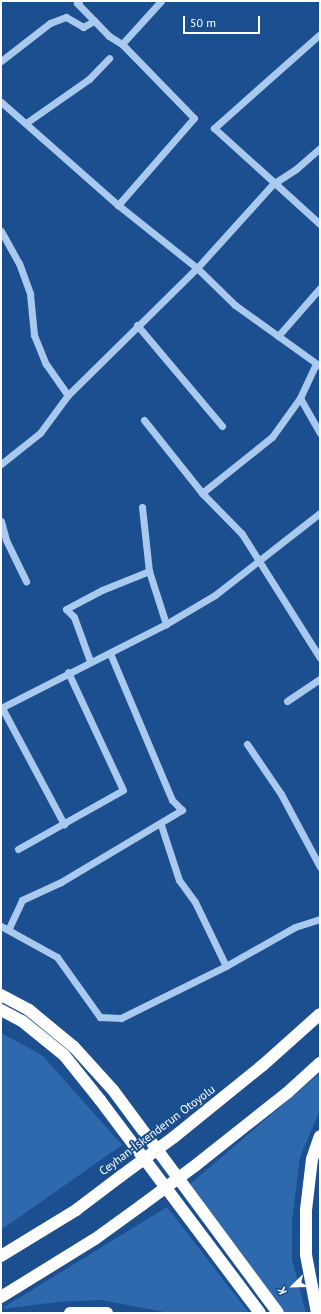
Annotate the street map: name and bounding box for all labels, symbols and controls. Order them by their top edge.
scale bar [185,8,262,34]
text: 50 m [190,15,216,30]
street label: Ceyhan-İskenderun Otoyolu [96,1082,218,1178]
north arrow [273,1266,313,1306]
text: K [274,1285,290,1297]

